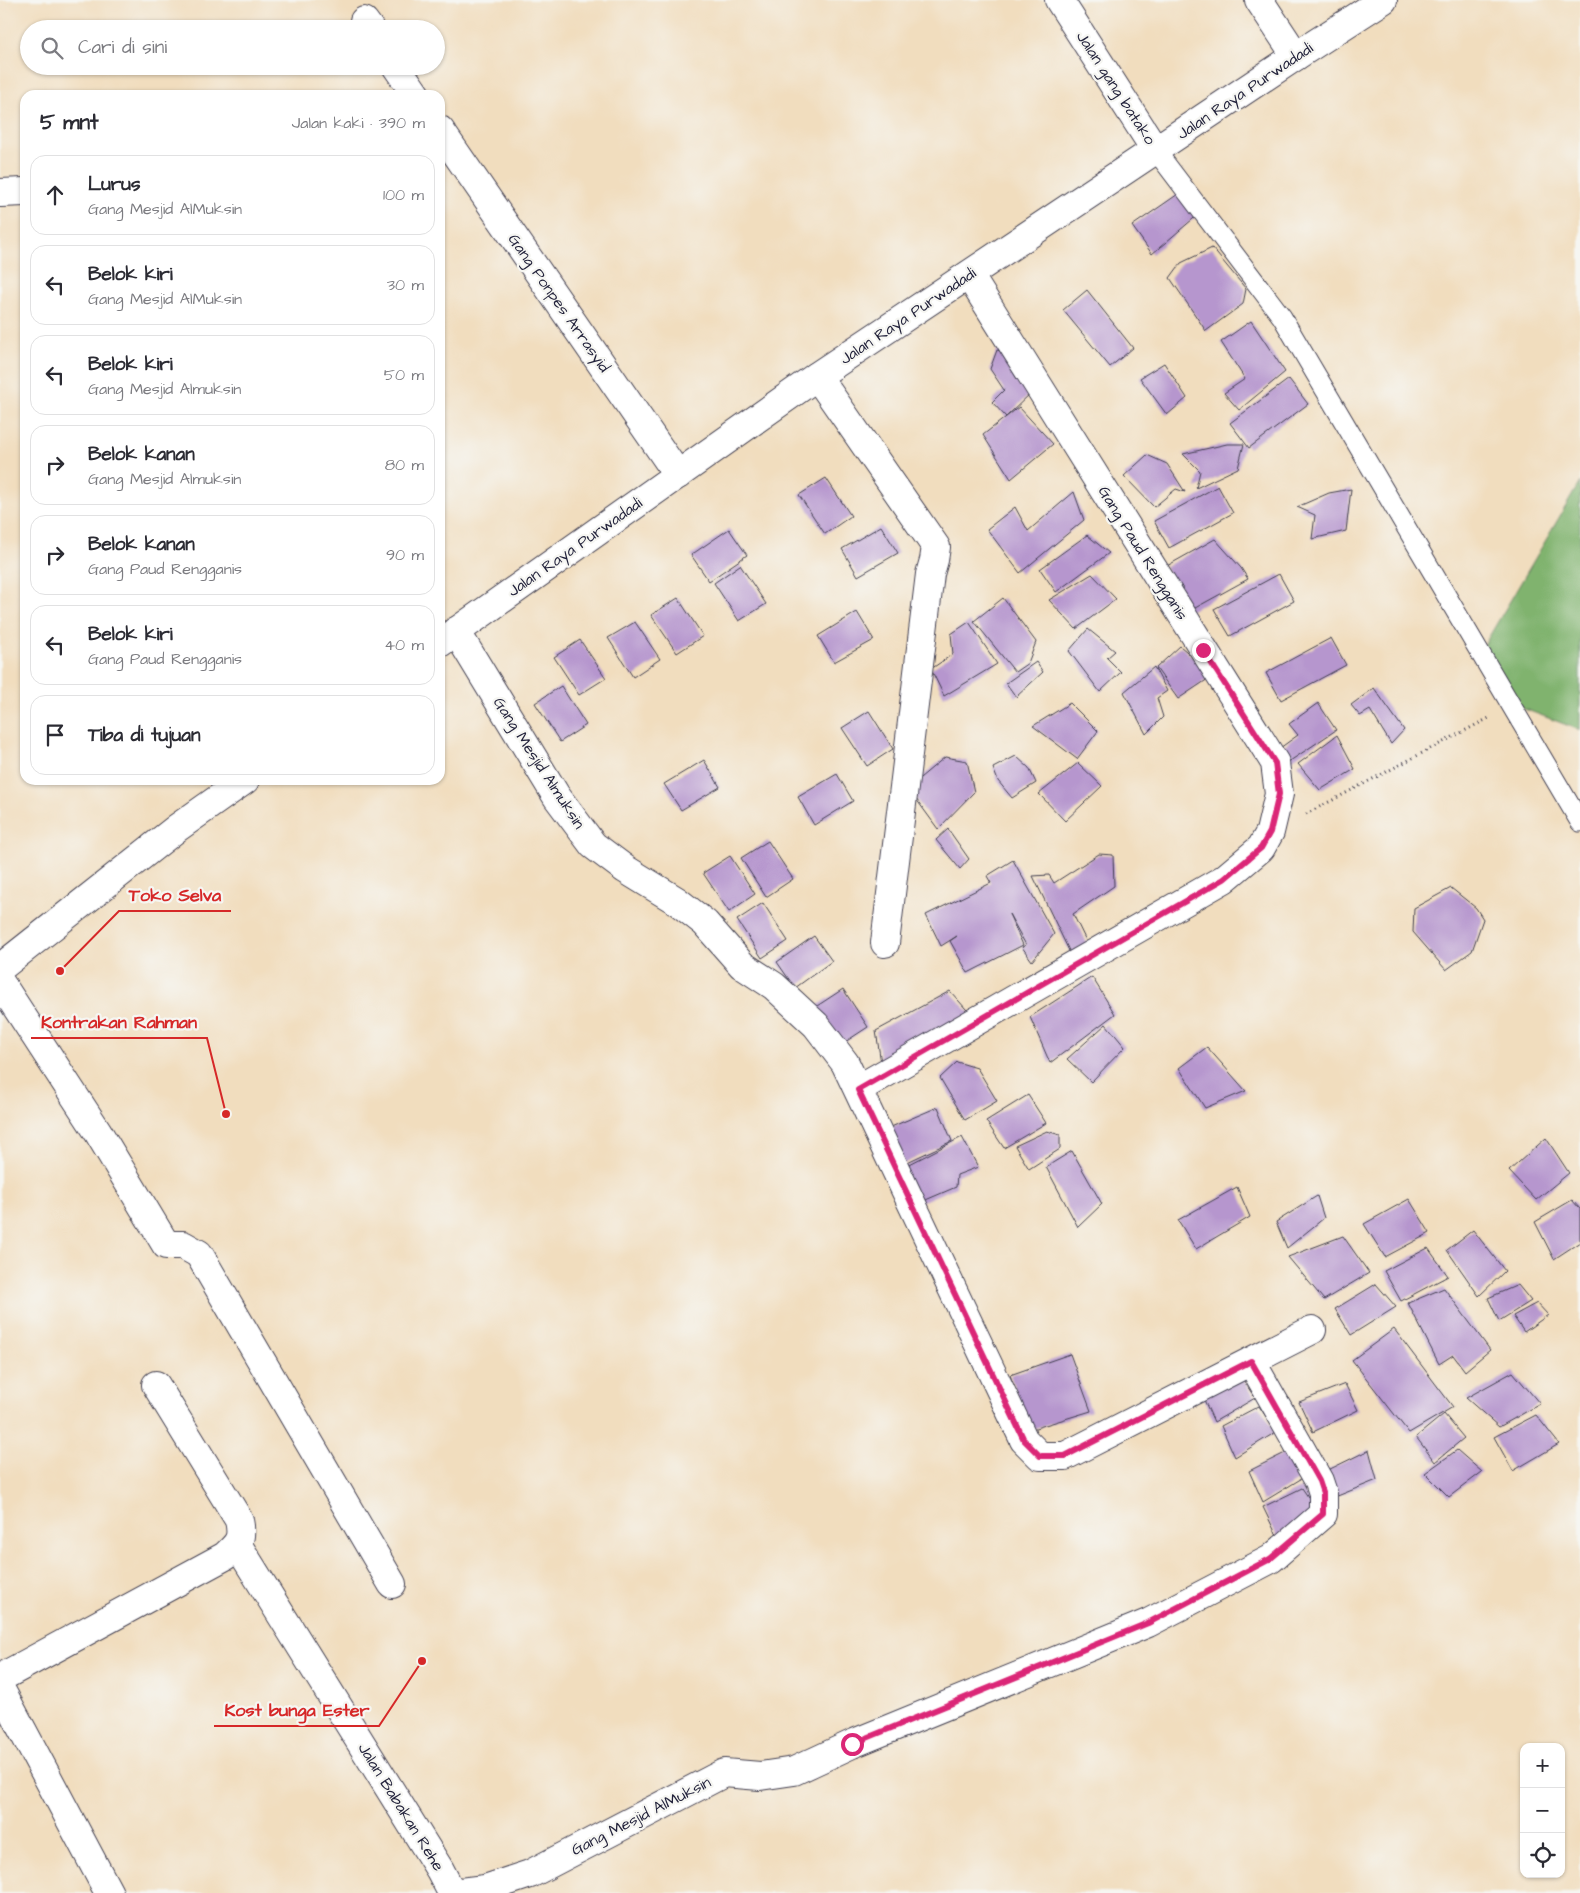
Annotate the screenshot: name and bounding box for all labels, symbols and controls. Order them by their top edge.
search box [20,20,445,75]
street label: Jalan gang batako [1070,27,1161,150]
icon: search [38,34,66,62]
text: Cari di sini [78,34,167,61]
street label: Jalan Raya Purwadadi [1173,37,1318,146]
text: 5 mnt [40,108,99,137]
text: Jalan kaki · 390 m [292,112,425,134]
text: Lurus [88,171,140,198]
icon: ahead [41,181,69,209]
text: 100 m [383,184,424,206]
text: Gang Mesjid AlMuksin [88,198,242,220]
street label: Gang Ponpes Arrasyid [502,229,615,377]
text: Belok kiri [88,261,173,288]
street label: Jalan Raya Purwadadi [836,262,981,371]
icon: left [41,271,69,299]
text: 30 m [387,274,424,296]
text: Gang Mesjid AlMuksin [88,288,242,310]
text: Belok kiri [88,351,173,378]
icon: left [41,361,69,389]
text: 50 m [384,364,424,386]
text: Gang Mesjid Almuksin [88,378,241,400]
text: Belok kanan [88,441,195,468]
icon: right [41,451,69,479]
text: 80 m [385,454,424,476]
text: Gang Mesjid Almuksin [88,468,241,490]
street label: Gang Paud Rengganis [1092,482,1193,625]
street label: Jalan Raya Purwadadi [503,492,648,603]
text: Belok kanan [88,531,195,558]
icon: right [41,541,69,569]
text: 90 m [386,544,424,566]
text: Gang Paud Rengganis [88,558,242,580]
text: Belok kiri [88,621,173,648]
icon: left [41,631,69,659]
text: 40 m [384,634,424,656]
route end [1192,639,1215,662]
text: Gang Paud Rengganis [88,648,242,670]
street label: Gang Mesjid Almuksin [487,693,590,834]
icon: arrive [41,721,69,749]
text: Tiba di tujuan [88,722,200,749]
callout: Toko Selva [119,878,231,911]
text: Toko Selva [128,883,222,908]
callout: Kontrakan Rahman [31,1005,207,1038]
text: Kontrakan Rahman [41,1010,197,1035]
callout: Kost bunga Ester [214,1693,379,1726]
text: Kost bunga Ester [224,1698,370,1724]
route start [841,1733,864,1756]
street label: Jalan Babakan Rehe [353,1739,450,1876]
map controls [1520,1743,1565,1878]
button: + [1520,1743,1565,1788]
street label: Gang Mesjid AlMuksin [567,1771,715,1862]
button: − [1520,1788,1565,1833]
button: locate [1520,1833,1565,1878]

